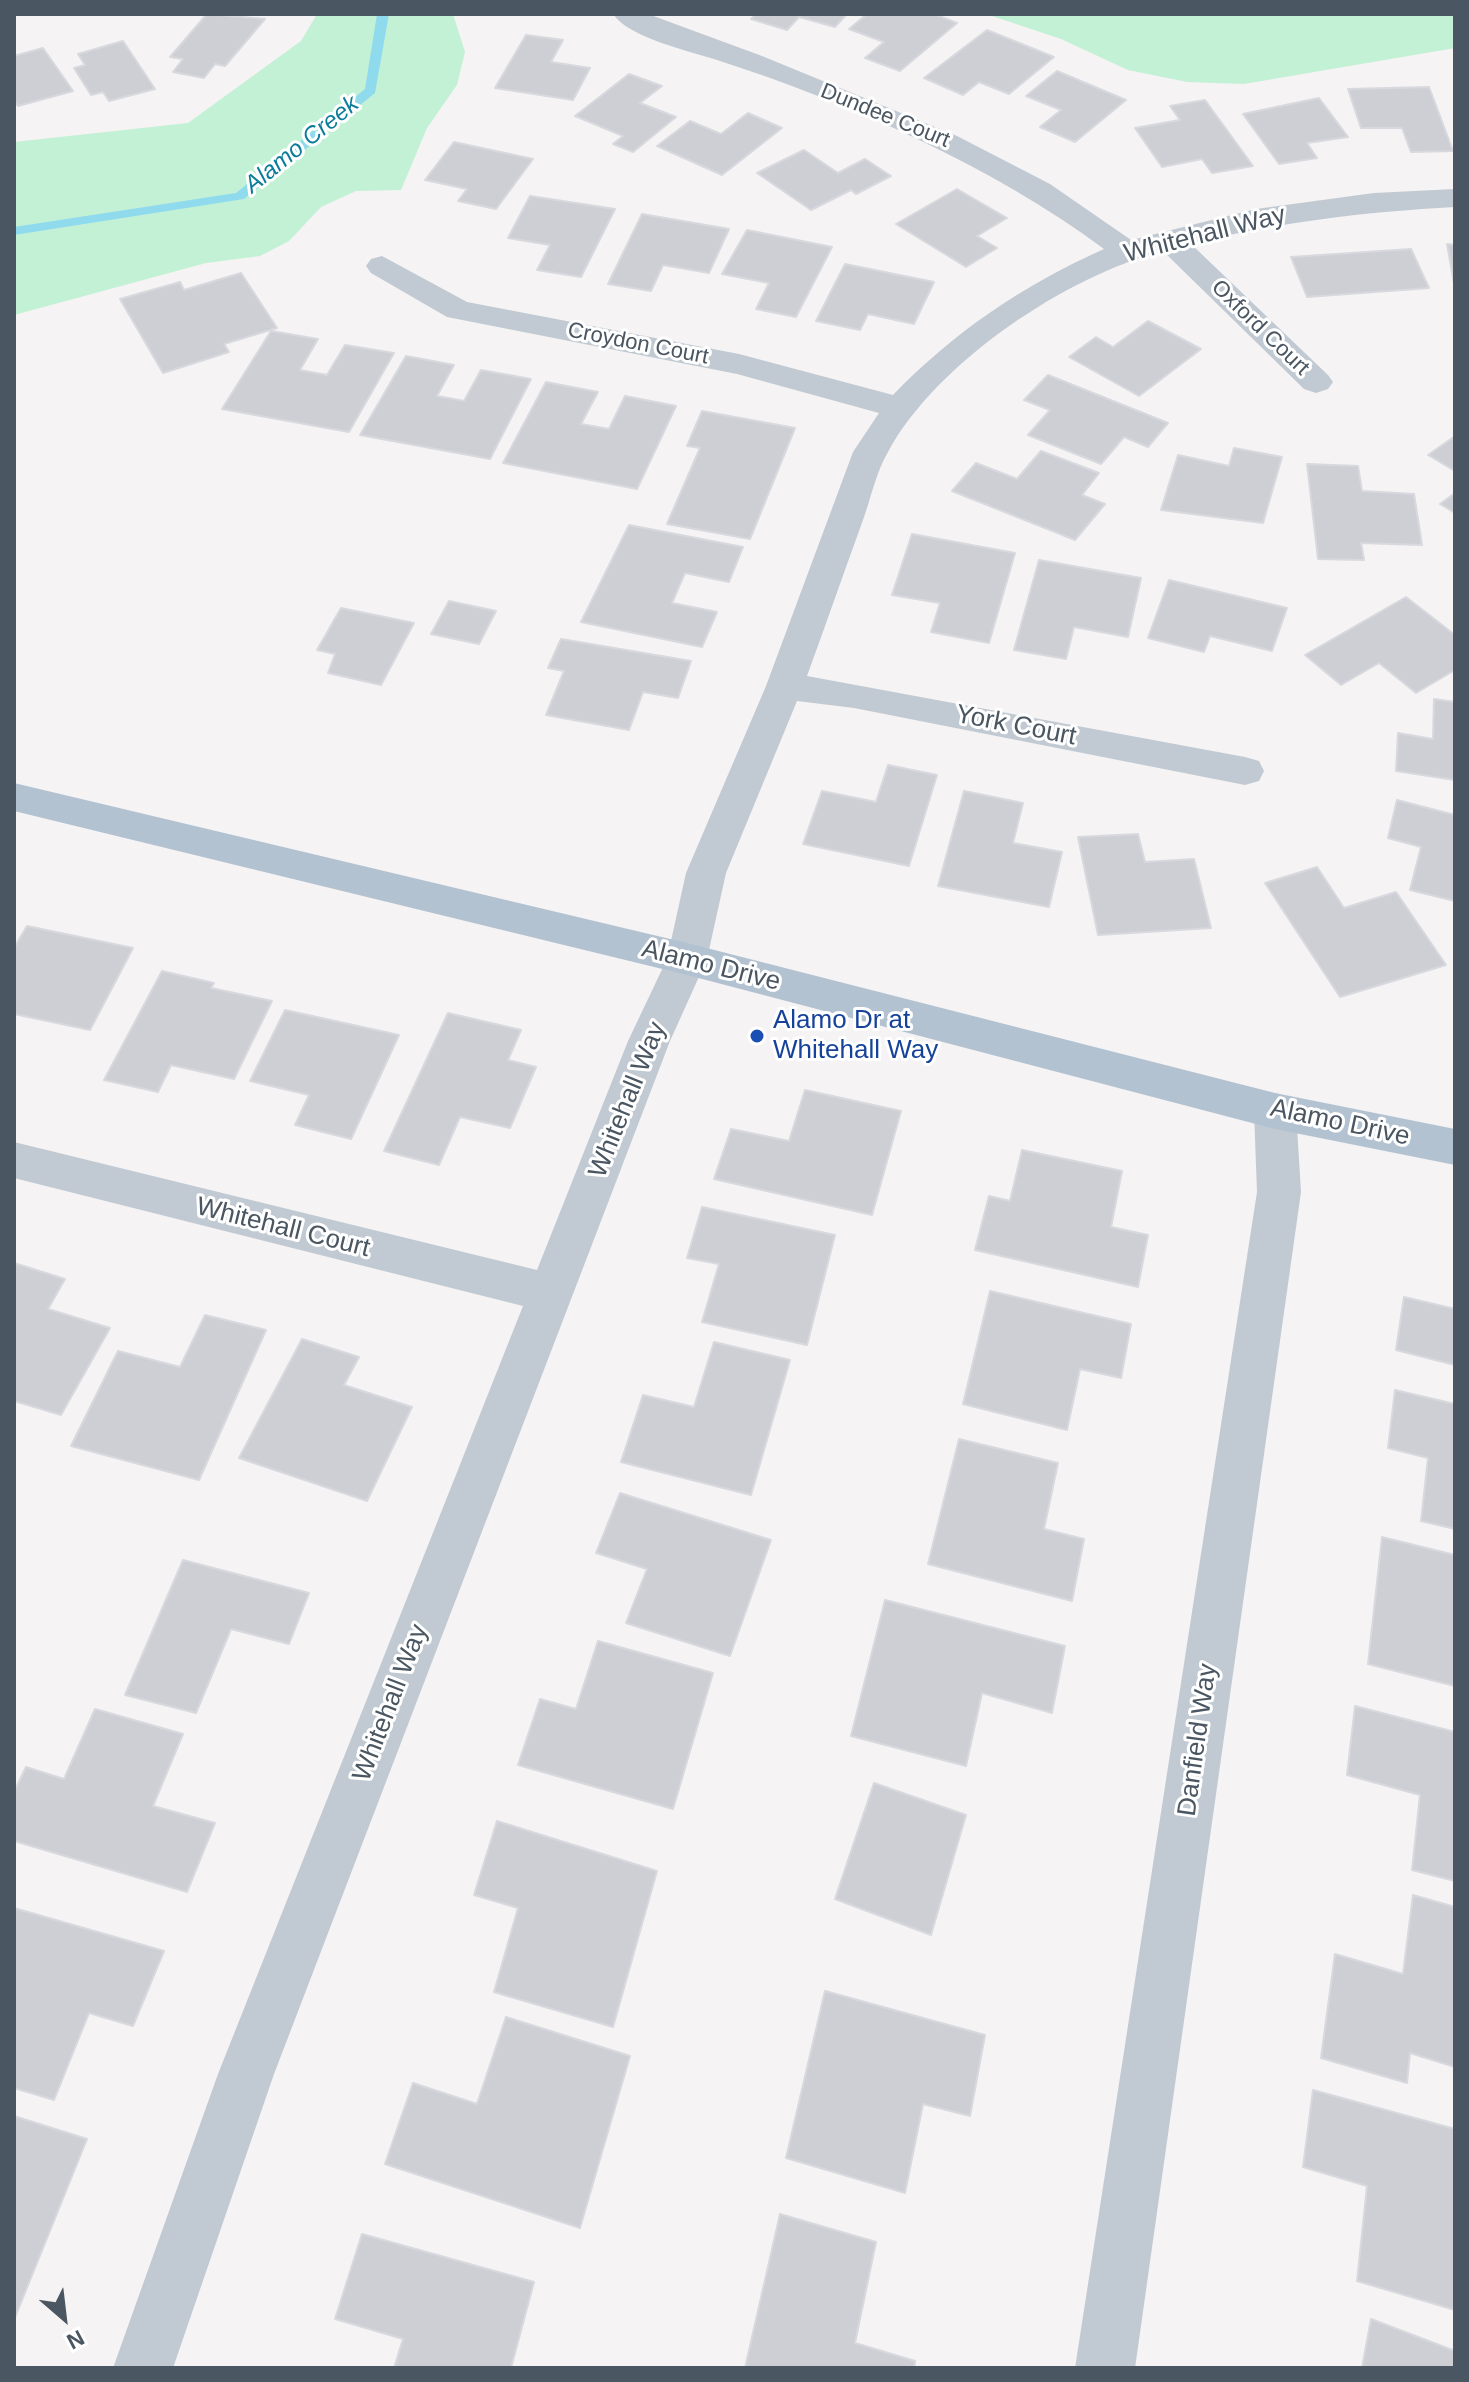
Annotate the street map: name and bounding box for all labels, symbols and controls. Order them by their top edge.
street label: Dundee Court [817,78,953,154]
water label: Alamo Creek [239,90,365,200]
street label: Whitehall Way [1121,200,1289,270]
street label: Oxford Court [1206,275,1314,381]
street label: Croydon Court [565,317,711,371]
street label: York Court [953,699,1079,753]
street label: Alamo Drive [639,934,783,998]
place label: Alamo Dr at Whitehall Way [773,1005,938,1066]
street label: Whitehall Way [583,1018,673,1182]
marker: Alamo Dr at Whitehall Way [748,1027,766,1045]
street label: Alamo Drive [1268,1093,1412,1153]
street label: Whitehall Court [193,1191,373,1265]
street label: Whitehall Way [347,1620,435,1786]
street label: Danfield Way [1172,1662,1224,1818]
north arrow [24,2278,104,2358]
text: N [63,2325,88,2354]

